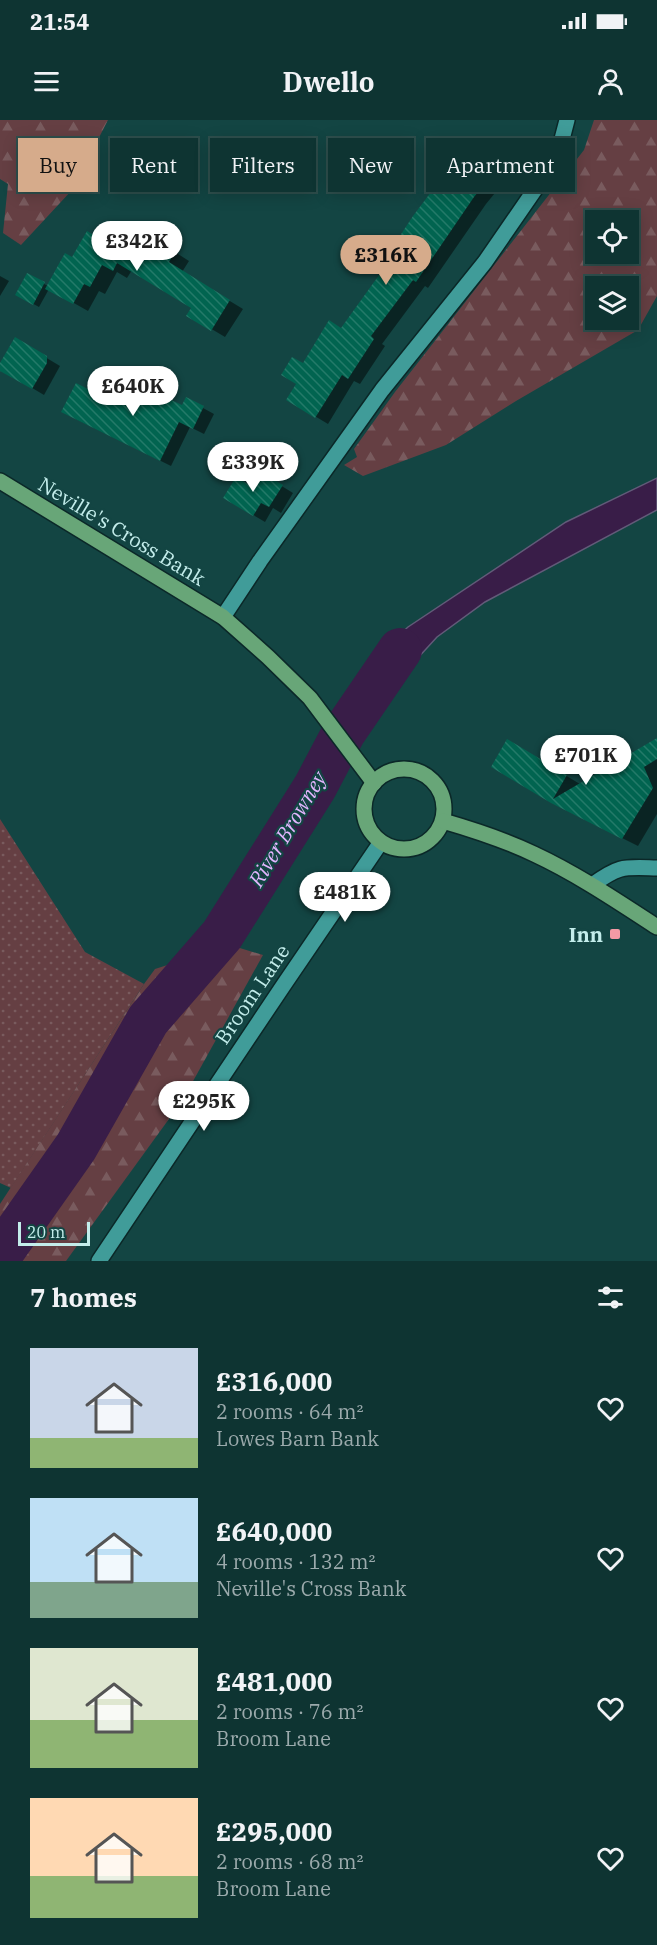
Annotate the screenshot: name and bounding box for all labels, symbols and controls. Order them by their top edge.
text: 21:54 [30,7,89,36]
text: Dwello [283,64,374,99]
icon: menu [30,65,63,98]
icon: person [594,65,627,98]
chip: Buy [18,138,98,192]
chip: Rent [110,138,198,192]
chip: Filters [210,138,316,192]
chip: New [328,138,414,192]
chip: Apartment [426,138,575,192]
map controls [585,210,639,330]
button: locate [585,210,639,264]
pin: £342K [95,221,179,272]
text: £342K [105,227,169,254]
pin: £316K [344,235,428,286]
text: £316K [354,241,418,268]
button: layers [585,276,639,330]
pin: £640K [91,366,175,417]
text: £640K [101,372,165,399]
pin: £339K [211,442,295,493]
text: £339K [221,448,285,475]
street label: Neville's Cross Bank [33,470,211,592]
pin: £701K [544,735,628,786]
text: £701K [554,741,618,768]
water label: River Browney [241,764,334,893]
pin: £481K [303,872,387,923]
text: £481K [313,878,377,905]
place label: Inn [569,921,603,948]
marker: Inn [608,927,622,941]
street label: Broom Lane [209,939,295,1049]
pin: £295K [162,1081,246,1132]
text: £295K [172,1087,236,1114]
scale bar [18,1219,90,1246]
text: 20 m [27,1222,65,1242]
text: 7 homes [30,1280,137,1314]
icon: filters [594,1281,627,1314]
text: £316,000 [216,1364,332,1398]
icon: home [78,1372,150,1444]
icon: heart [594,1392,627,1425]
text: 2 rooms · 64 m² [216,1398,363,1425]
text: Lowes Barn Bank [216,1425,379,1452]
text: £640,000 [216,1514,332,1548]
icon: home [78,1522,150,1594]
icon: heart [594,1542,627,1575]
text: 4 rooms · 132 m² [216,1548,375,1575]
text: Neville's Cross Bank [216,1575,406,1602]
text: £481,000 [216,1664,332,1698]
icon: home [78,1672,150,1744]
icon: heart [594,1692,627,1725]
text: 2 rooms · 76 m² [216,1698,363,1725]
text: Broom Lane [216,1725,331,1752]
text: £295,000 [216,1814,332,1848]
icon: home [78,1822,150,1894]
icon: heart [594,1842,627,1875]
text: 2 rooms · 68 m² [216,1848,363,1875]
text: Broom Lane [216,1875,331,1902]

